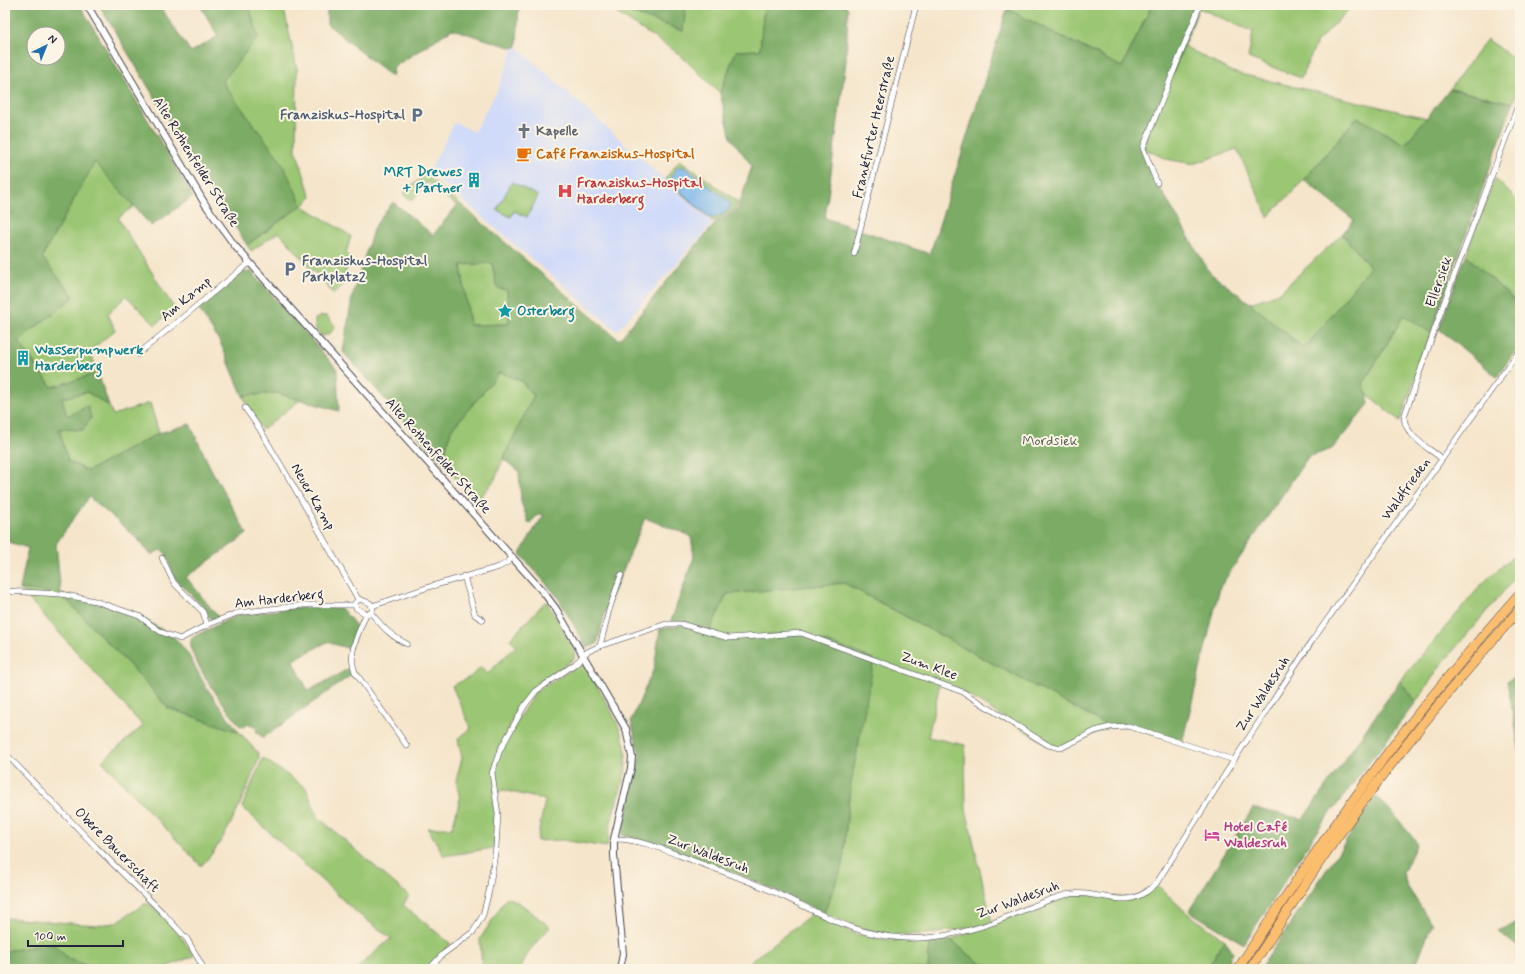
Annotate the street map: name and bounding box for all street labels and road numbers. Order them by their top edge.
street label: Frankfurter Heerstraße [849,54,899,200]
street label: Alte Rothenfelder Straße [149,94,243,231]
street label: Ellersiek [1421,254,1457,310]
street label: Am Kamp [157,272,215,326]
street label: Alte Rothenfelder Straße [381,394,495,518]
street label: Waldfrieden [1377,454,1435,524]
street label: Neuer Kamp [287,460,339,534]
street label: Am Harderberg [234,585,325,615]
street label: Zum Klee [898,647,960,685]
street label: Zur Waldesruh [1232,653,1294,735]
street label: Obere Bauerschaft [71,804,163,896]
street label: Zur Waldesruh [664,830,752,878]
street label: Zur Waldesruh [974,877,1062,923]

